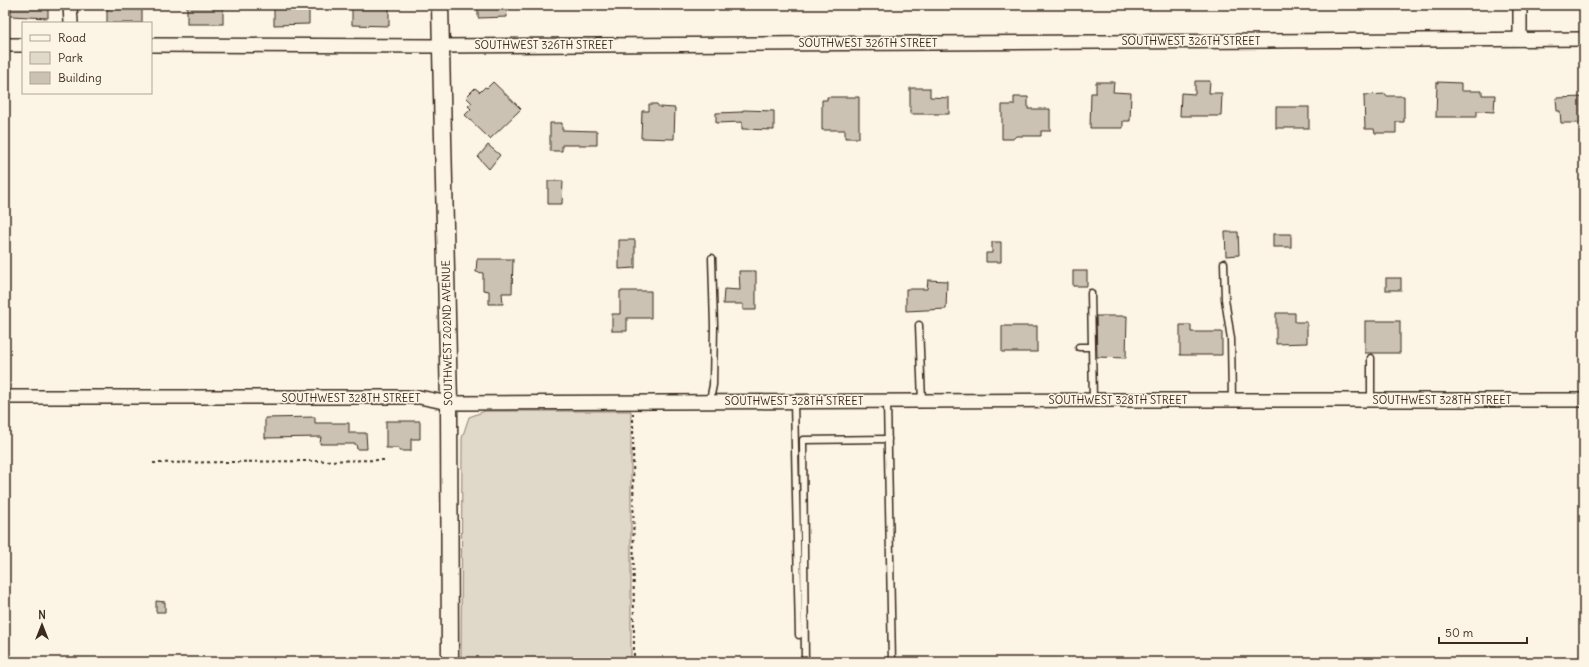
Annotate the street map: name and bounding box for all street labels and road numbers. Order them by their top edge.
street label: SOUTHWEST 326TH STREET [1121,34,1261,48]
street label: SOUTHWEST 326TH STREET [798,36,938,50]
street label: SOUTHWEST 326TH STREET [474,38,614,52]
street label: SOUTHWEST 202ND AVENUE [439,260,455,406]
street label: SOUTHWEST 328TH STREET [282,391,421,405]
street label: SOUTHWEST 328TH STREET [1049,393,1188,407]
street label: SOUTHWEST 328TH STREET [1373,393,1512,407]
street label: SOUTHWEST 328TH STREET [725,394,864,408]

